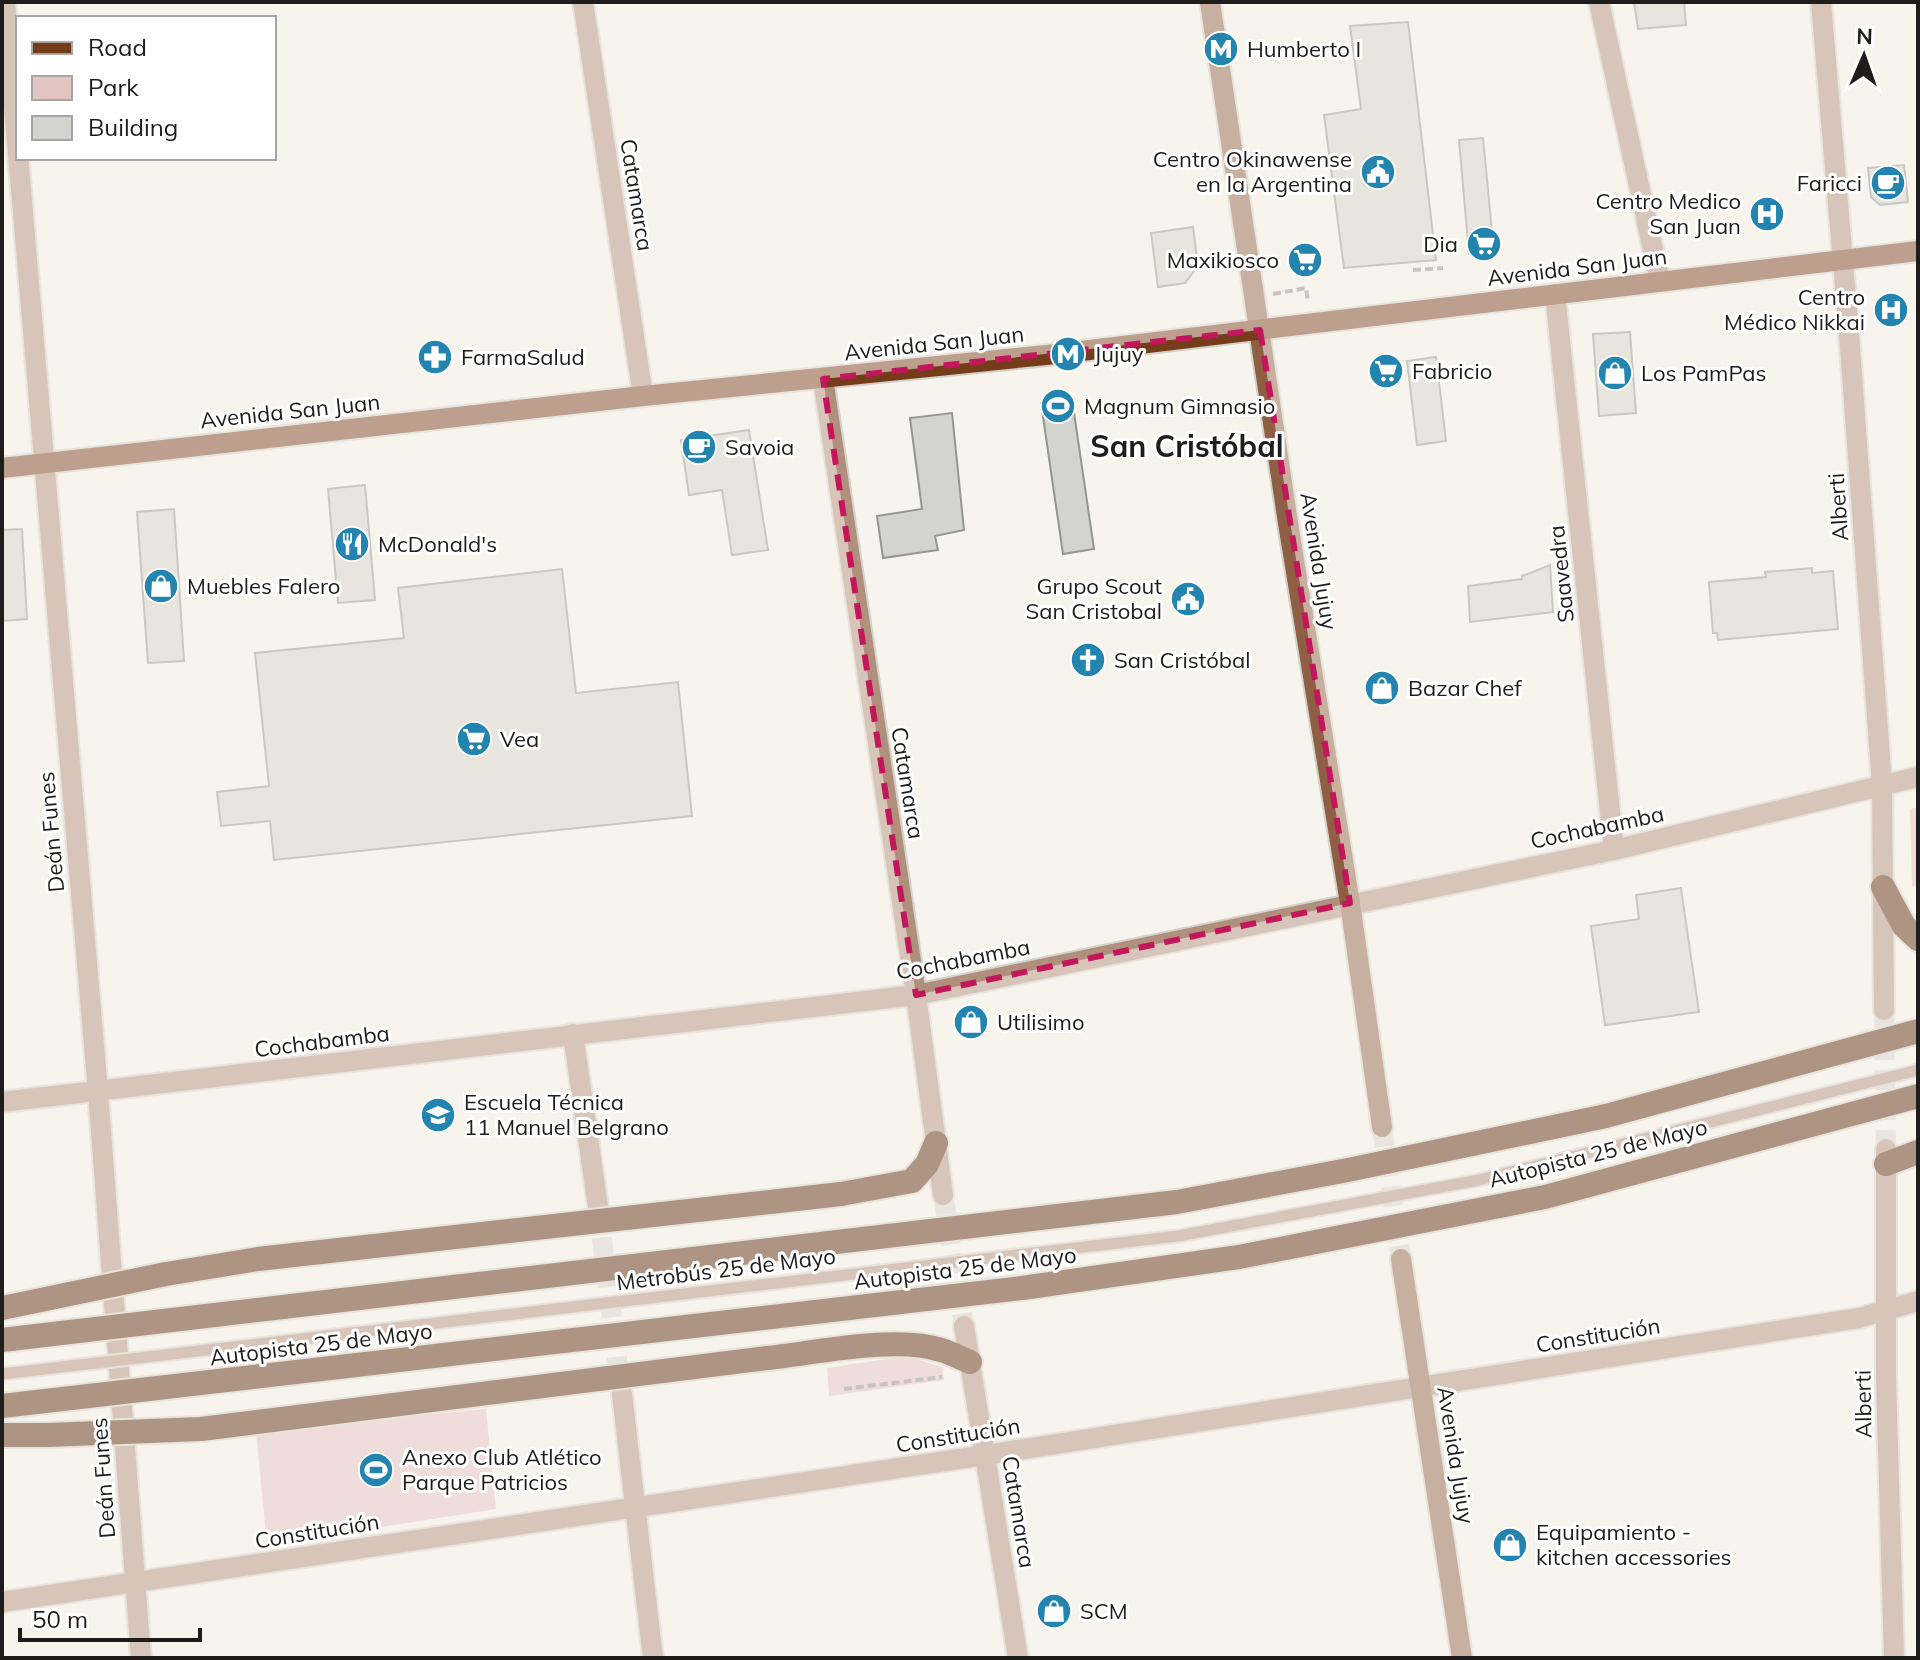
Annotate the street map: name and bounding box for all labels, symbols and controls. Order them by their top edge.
legend [16,16,276,160]
north arrow [1824,16,1904,96]
text: N [1856,22,1873,50]
metro station icon: Humberto I [1202,30,1240,68]
text: Road [88,32,147,62]
place label: Humberto I [1247,35,1361,63]
text: Park [88,72,139,102]
text: Building [88,112,178,142]
street label: Catamarca [614,137,660,253]
place label: Centro Okinawense en la Argentina [1153,145,1352,198]
public building icon: Centro Okinawense en la Argentina [1359,153,1397,191]
cafe icon: Faricci [1869,164,1907,202]
place label: Faricci [1797,169,1862,197]
place label: Centro Medico San Juan [1596,187,1741,240]
hospital icon: Centro Medico San Juan [1748,195,1786,233]
supermarket icon: Dia [1465,225,1503,263]
place label: Dia [1423,230,1458,258]
supermarket icon: Maxikiosco [1286,241,1324,279]
street label: Avenida San Juan [1486,242,1668,292]
place label: Maxikiosco [1167,246,1279,274]
place label: Centro Médico Nikkai [1724,283,1865,336]
hospital icon: Centro Médico Nikkai [1872,291,1910,329]
street label: Avenida San Juan [843,320,1025,366]
metro station icon: Jujuy [1049,335,1087,373]
pharmacy icon: FarmaSalud [416,338,454,376]
place label: Jujuy [1094,340,1144,368]
place label: FarmaSalud [461,343,585,371]
supermarket icon: Fabricio [1367,352,1405,390]
shop icon: Los PamPas [1596,354,1634,392]
place label: Fabricio [1412,357,1492,385]
place label: Los PamPas [1641,359,1766,387]
sports icon: Magnum Gimnasio [1039,387,1077,425]
street label: Avenida San Juan [199,388,381,434]
place label: Magnum Gimnasio [1084,392,1275,420]
district label: San Cristóbal [1090,427,1284,465]
cafe icon: Savoia [680,428,718,466]
place label: Savoia [725,433,794,461]
street label: Alberti [1822,472,1854,542]
street label: Avenida Jujuy [1294,490,1344,632]
street label: Saavedra [1542,524,1580,624]
restaurant icon: McDonald's [333,525,371,563]
place label: McDonald's [378,530,497,558]
shop icon: Muebles Falero [142,567,180,605]
place label: Muebles Falero [187,572,340,600]
place label: Grupo Scout San Cristobal [1026,572,1162,625]
public building icon: Grupo Scout San Cristobal [1169,580,1207,618]
church icon: San Cristóbal [1069,641,1107,679]
place label: San Cristóbal [1114,646,1250,674]
shop icon: Bazar Chef [1363,669,1401,707]
place label: Bazar Chef [1408,674,1522,702]
supermarket icon: Vea [455,720,493,758]
place label: Vea [500,725,539,753]
street label: Catamarca [885,725,931,841]
street label: Deán Funes [32,771,70,893]
street label: Cochabamba [1528,799,1666,855]
street label: Cochabamba [894,932,1032,986]
shop icon: Utilisimo [952,1003,990,1041]
place label: Utilisimo [997,1008,1085,1036]
street label: Cochabamba [253,1019,391,1063]
place label: Escuela Técnica 11 Manuel Belgrano [464,1088,669,1141]
school or university icon: Escuela Técnica 11 Manuel Belgrano [419,1096,457,1134]
street label: Autopista 25 de Mayo [1486,1112,1710,1194]
street label: Autopista 25 de Mayo [852,1240,1078,1296]
street label: Metrobús 25 de Mayo [615,1242,837,1296]
street label: Constitución [1534,1311,1662,1359]
street label: Autopista 25 de Mayo [208,1316,434,1372]
street label: Alberti [1848,1370,1878,1438]
street label: Avenida Jujuy [1431,1384,1481,1526]
street label: Constitución [894,1411,1022,1459]
street label: Deán Funes [85,1417,121,1539]
place label: Anexo Club Atlético Parque Patricios [402,1443,602,1496]
sports icon: Anexo Club Atlético Parque Patricios [357,1451,395,1489]
street label: Catamarca [996,1454,1042,1570]
street label: Constitución [253,1507,381,1555]
place label: Equipamiento - kitchen accessories [1536,1518,1732,1571]
shop icon: Equipamiento - kitchen accessories [1491,1526,1529,1564]
scale bar [20,1592,200,1642]
shop icon: SCM [1035,1592,1073,1630]
place label: SCM [1080,1597,1128,1625]
text: 50 m [32,1604,88,1634]

